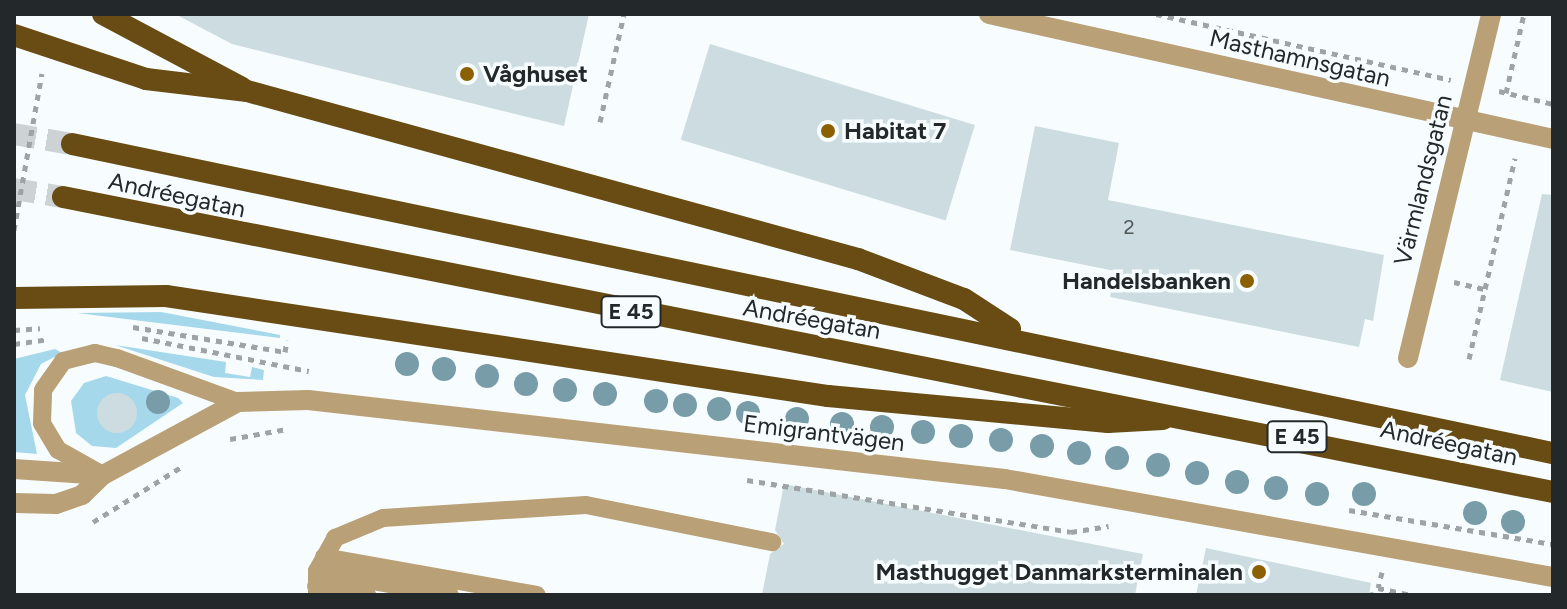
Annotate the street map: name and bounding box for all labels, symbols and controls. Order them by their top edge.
street label: Masthamnsgatan [1207,23,1393,93]
place label: Våghuset [483,60,588,88]
marker: Våghuset [458,65,476,83]
street label: Värmlandsgatan [1388,92,1458,268]
place label: Habitat 7 [844,117,946,145]
marker: Habitat 7 [819,122,837,140]
street label: Andréegatan [106,166,248,224]
house number: 2 [1123,215,1135,239]
place label: Handelsbanken [1062,267,1231,295]
marker: Handelsbanken [1238,272,1256,290]
street label: Andréegatan [741,293,883,345]
road number: E 45 [599,294,663,330]
street label: Emigrantvägen [742,409,906,457]
street label: Andréegatan [1378,414,1520,472]
road number: E 45 [1265,419,1329,455]
place label: Masthugget Danmarksterminalen [876,558,1243,586]
marker: Masthugget Danmarksterminalen [1250,563,1268,581]

